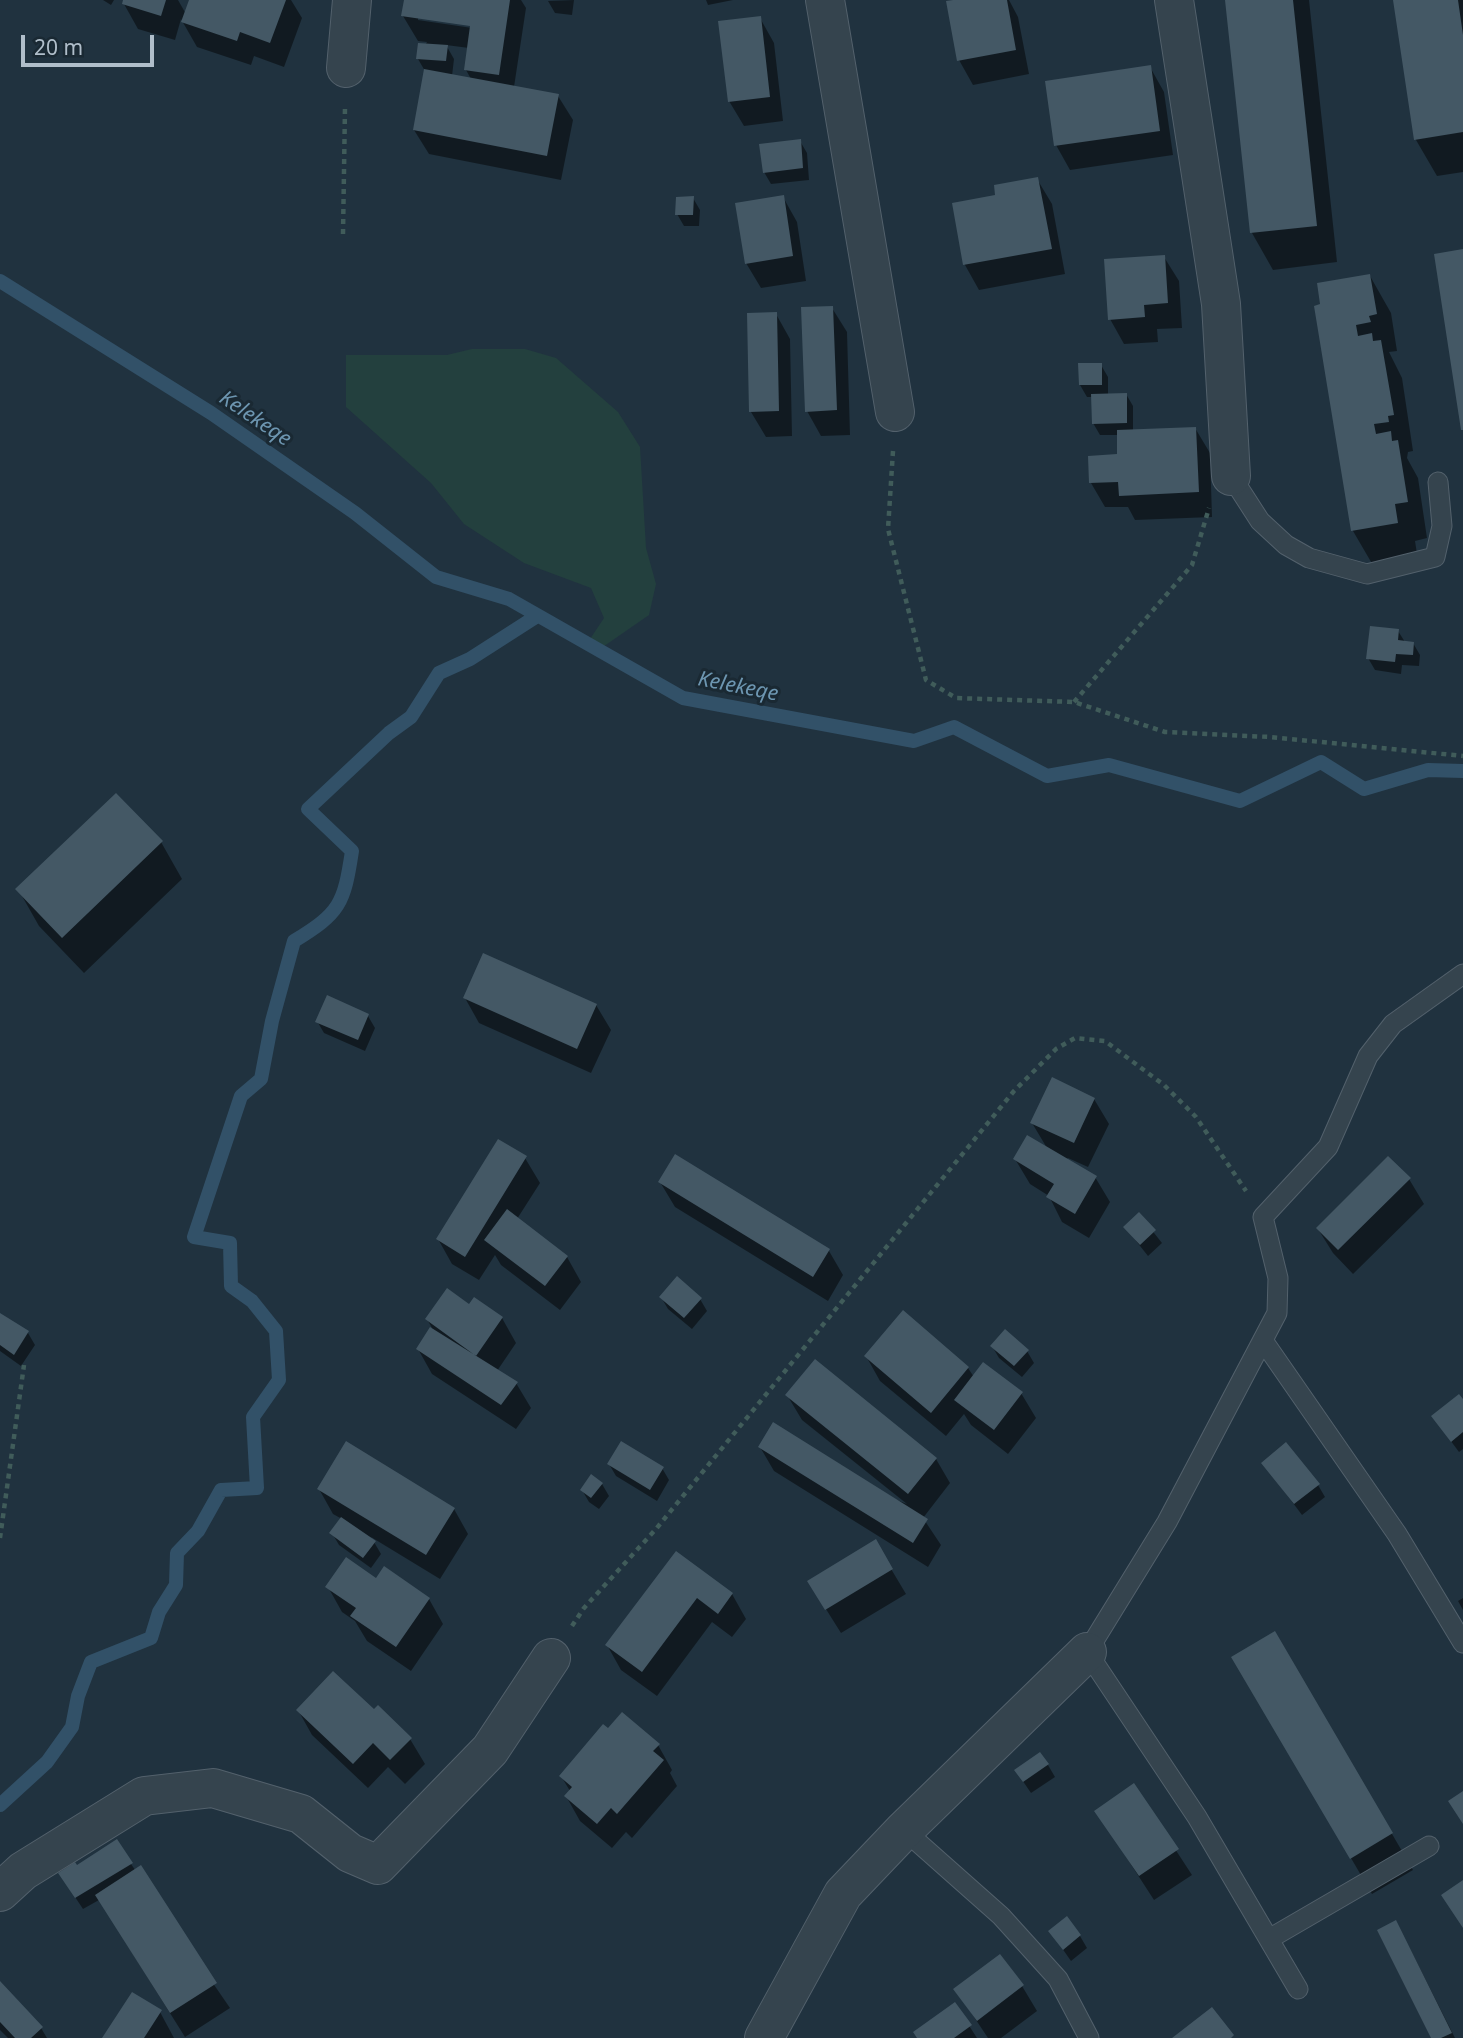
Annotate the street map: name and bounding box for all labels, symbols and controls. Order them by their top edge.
scale bar [24,21,158,65]
text: 20 m [34,33,83,61]
water label: Kelekeqe [214,386,296,452]
water label: Kelekeqe [696,667,780,707]

